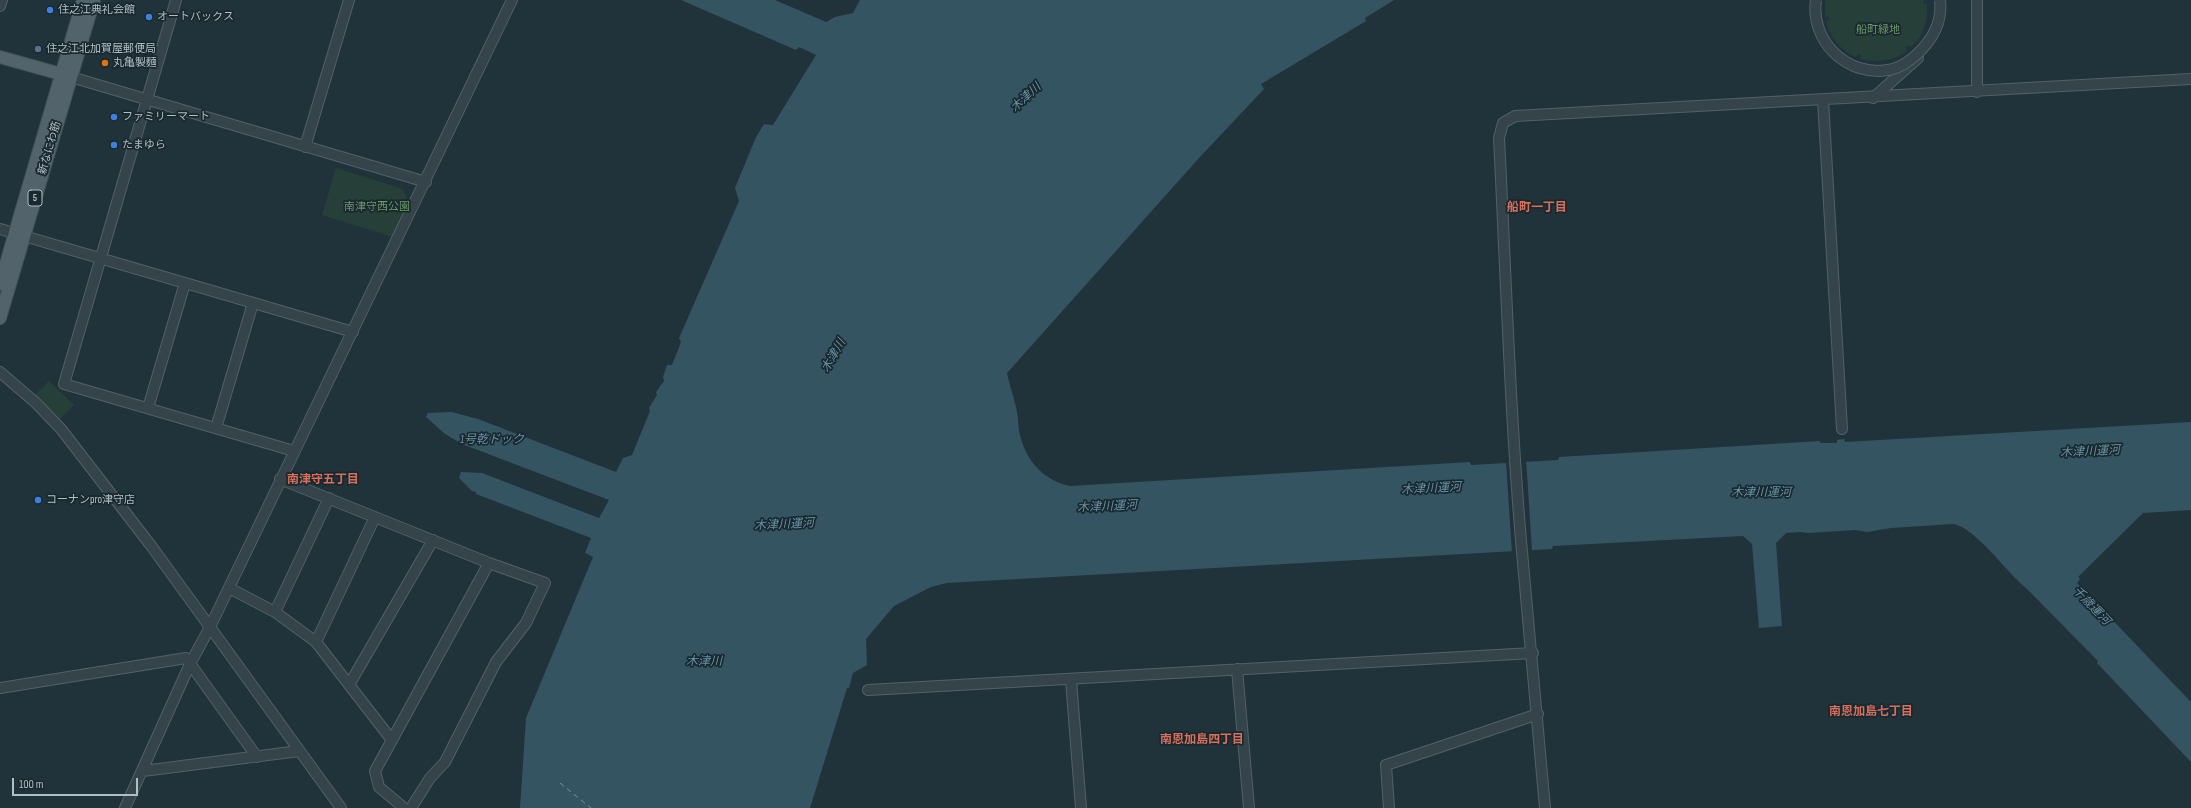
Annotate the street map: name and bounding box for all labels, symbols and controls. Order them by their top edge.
place label: 住之江典礼会館 [58,3,135,17]
marker: 住之江典礼会館 [45,5,55,15]
place label: オートバックス [157,10,234,24]
marker: オートバックス [144,12,154,22]
park label: 船町緑地 [1856,23,1900,37]
place label: 住之江北加賀屋郵便局 [46,42,156,56]
marker: 住之江北加賀屋郵便局 [33,44,43,54]
place label: 丸亀製麵 [113,56,157,70]
marker: 丸亀製麵 [100,58,110,68]
water label: 木津川 [1008,80,1044,116]
place label: ファミリーマート [122,110,210,124]
marker: ファミリーマート [109,112,119,122]
street label: 新なにわ筋 [36,120,64,176]
place label: たまゆら [122,138,166,152]
marker: たまゆら [109,140,119,150]
road number: 5 [28,190,42,206]
park label: 南津守西公園 [344,200,410,214]
district label: 船町一丁目 [1507,201,1567,215]
water label: 木津川 [819,337,849,375]
water label: 1号乾ドック [460,433,524,447]
water label: 木津川運河 [2060,443,2120,461]
district label: 南津守五丁目 [287,473,359,487]
water label: 木津川運河 [1401,480,1461,498]
water label: 木津川運河 [1731,486,1791,500]
place label: コーナンpro津守店 [46,493,135,507]
marker: コーナンpro津守店 [33,495,43,505]
water label: 木津川運河 [1077,498,1137,516]
water label: 木津川運河 [754,516,814,534]
water label: 千歳運河 [2069,584,2113,628]
water label: 木津川 [686,655,722,669]
district label: 南恩加島七丁目 [1829,705,1913,719]
district label: 南恩加島四丁目 [1160,733,1244,747]
scale bar [14,770,140,796]
text: 100 m [19,777,44,792]

